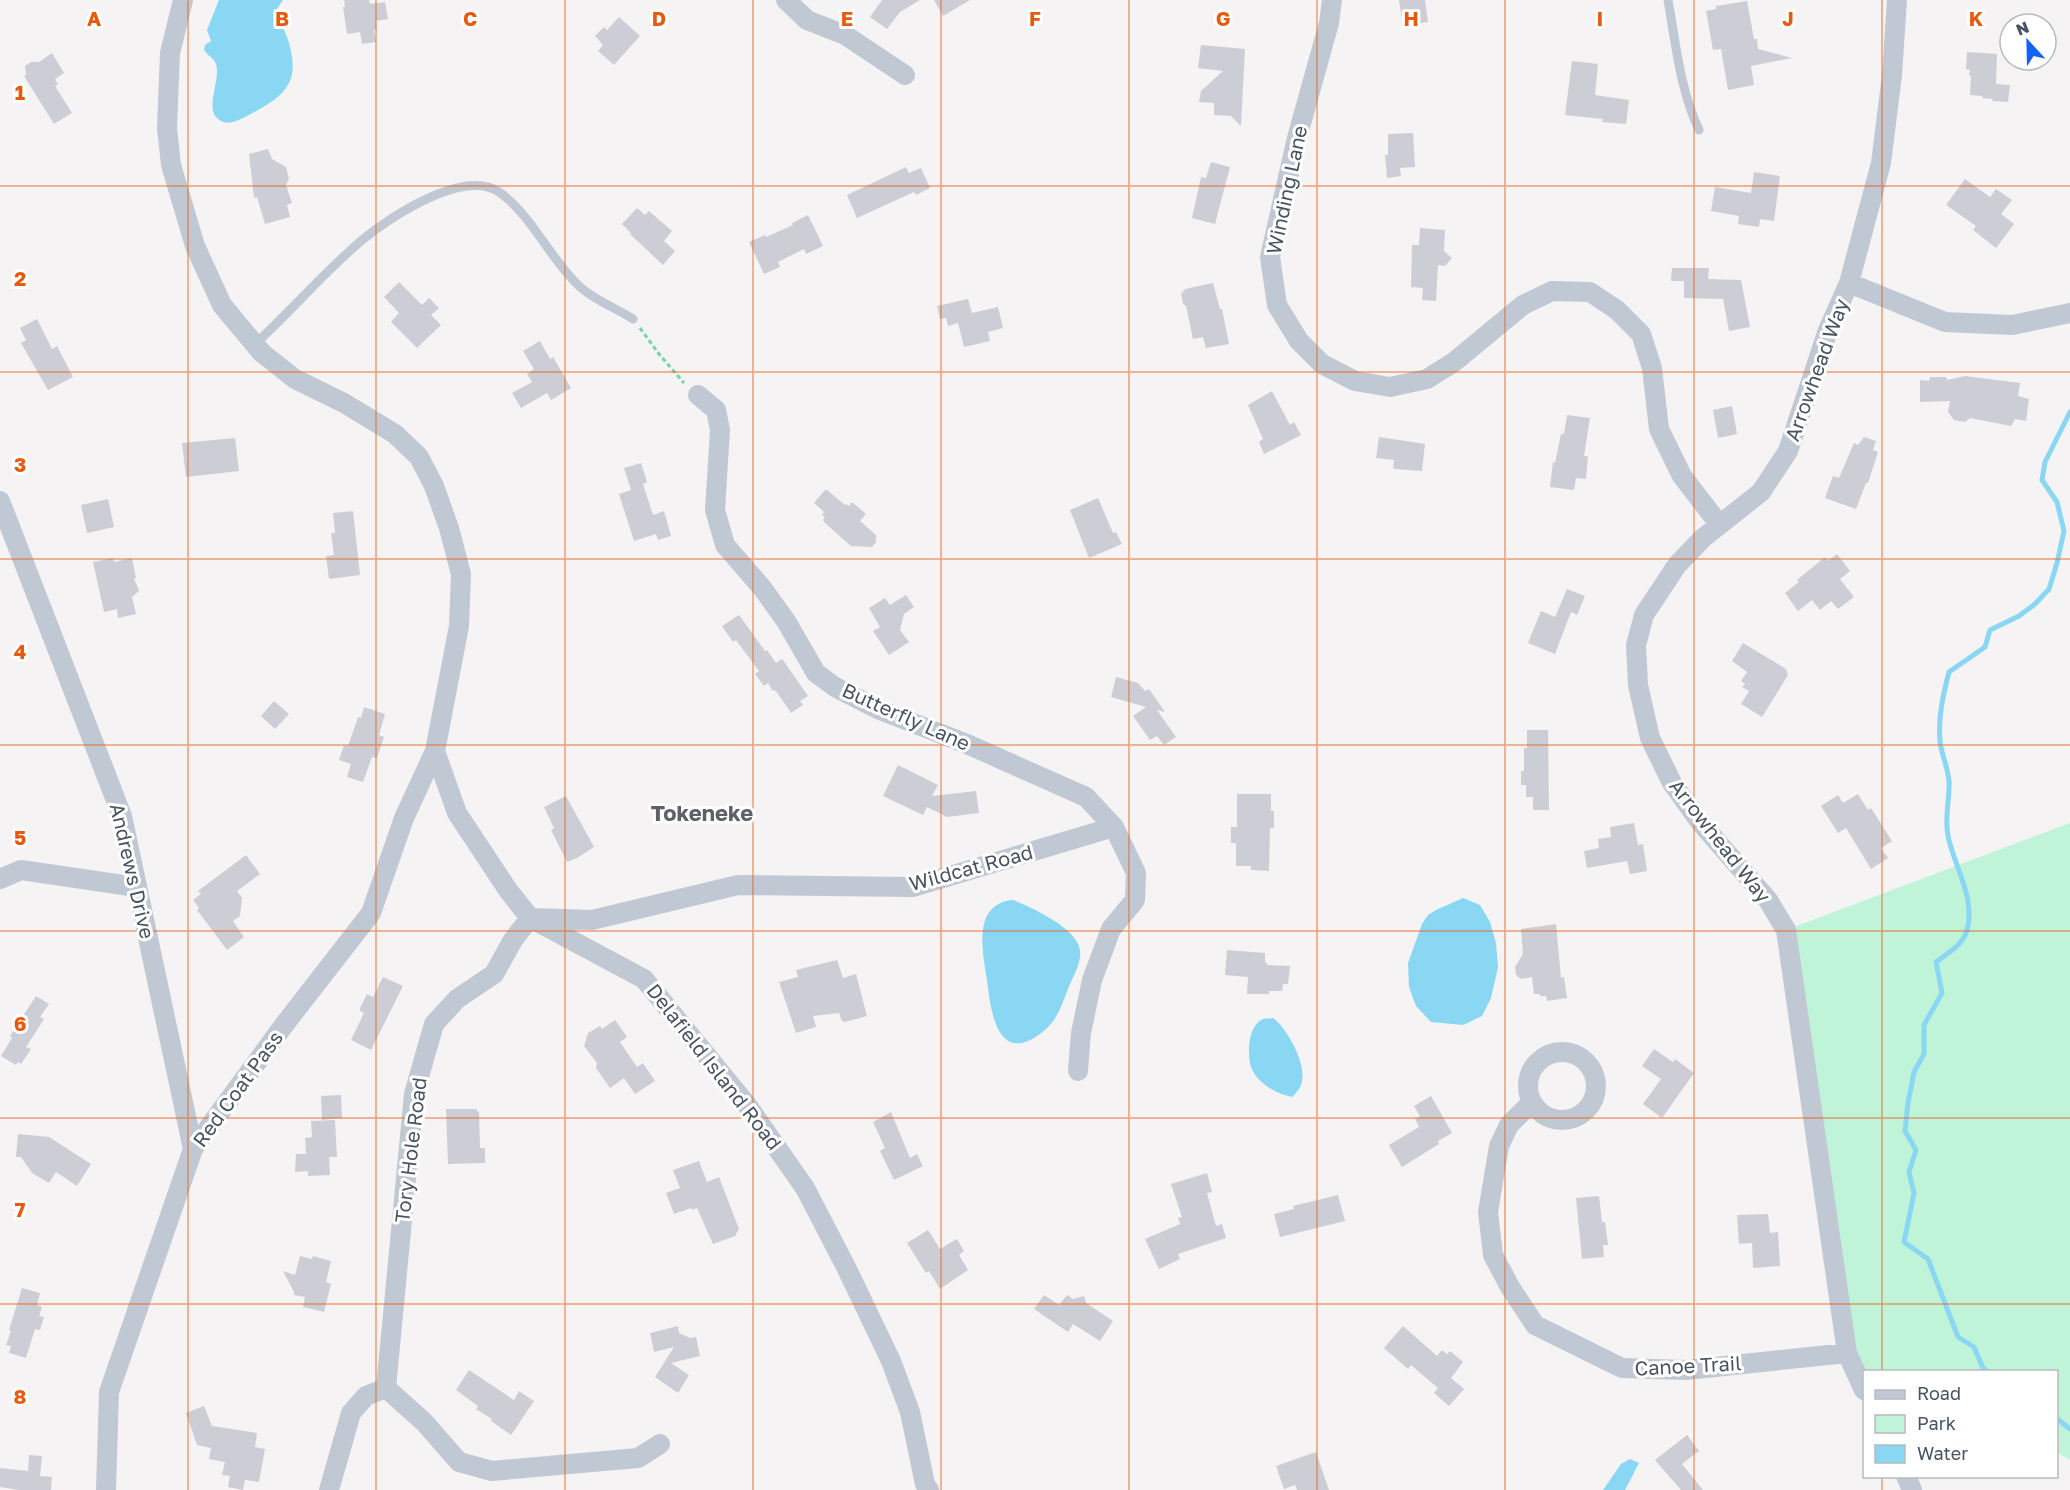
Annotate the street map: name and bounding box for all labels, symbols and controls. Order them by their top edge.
text: A [87,6,101,30]
text: B [275,6,289,30]
text: C [463,6,477,30]
text: D [652,6,666,30]
text: E [841,6,853,30]
text: F [1029,6,1041,30]
text: G [1216,6,1230,30]
text: H [1403,6,1419,30]
text: I [1597,6,1603,30]
text: J [1782,6,1794,30]
text: K [1969,6,1984,30]
north arrow [1998,12,2058,72]
text: N [2013,17,2032,40]
text: 1 [15,80,25,104]
street label: Winding Lane [1261,123,1311,256]
text: 2 [14,266,26,290]
street label: Arrowhead Way [1779,295,1853,444]
text: 3 [14,452,26,476]
text: 4 [14,639,26,663]
street label: Butterfly Lane [839,677,974,755]
street label: Arrowhead Way [1665,774,1776,907]
district label: Tokeneke [651,799,753,826]
street label: Andrews Drive [106,801,160,941]
text: 5 [14,825,26,849]
street label: Wildcat Road [906,839,1035,895]
street label: Delafield Island Road [642,979,787,1154]
text: 6 [14,1011,26,1035]
street label: Red Coat Pass [187,1026,287,1151]
street label: Tory Hole Road [389,1076,431,1224]
text: 7 [15,1197,26,1221]
street label: Canoe Trail [1634,1350,1742,1380]
legend [1863,1370,2058,1478]
text: Road [1917,1382,1961,1404]
text: 8 [14,1384,26,1408]
text: Park [1917,1412,1956,1434]
text: Water [1917,1442,1968,1464]

